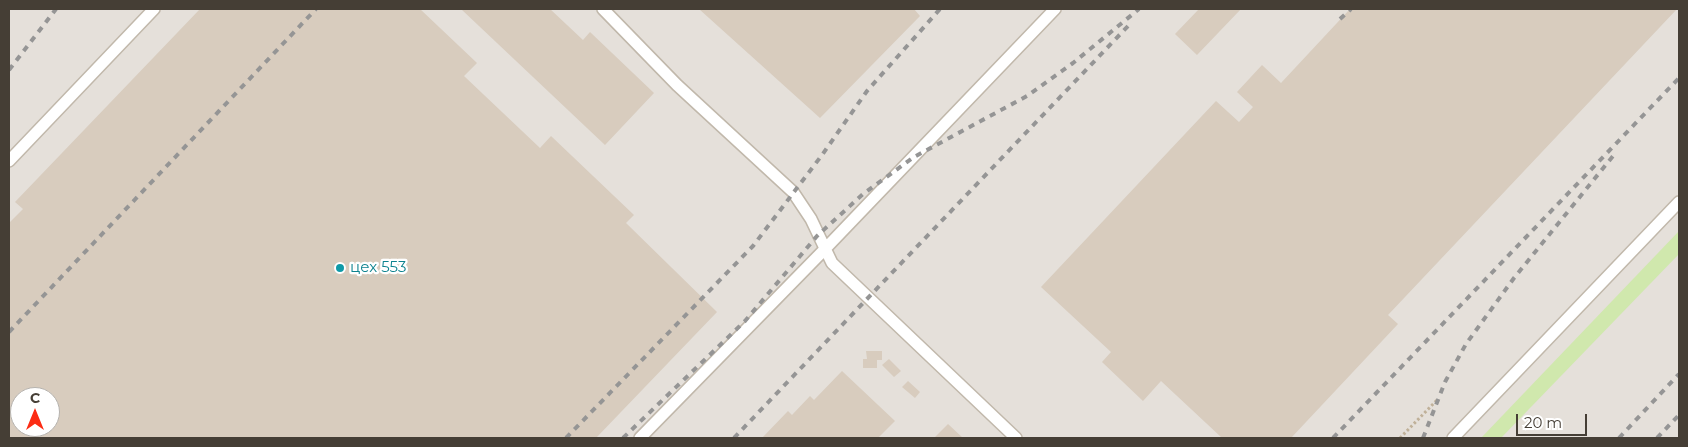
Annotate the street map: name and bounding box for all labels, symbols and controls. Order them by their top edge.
place label: цех 553 [350,259,406,277]
marker: цех 553 [334,262,346,274]
north arrow [10,387,60,437]
text: С [30,389,40,407]
scale bar [1518,404,1589,436]
text: 20 m [1524,413,1562,432]

